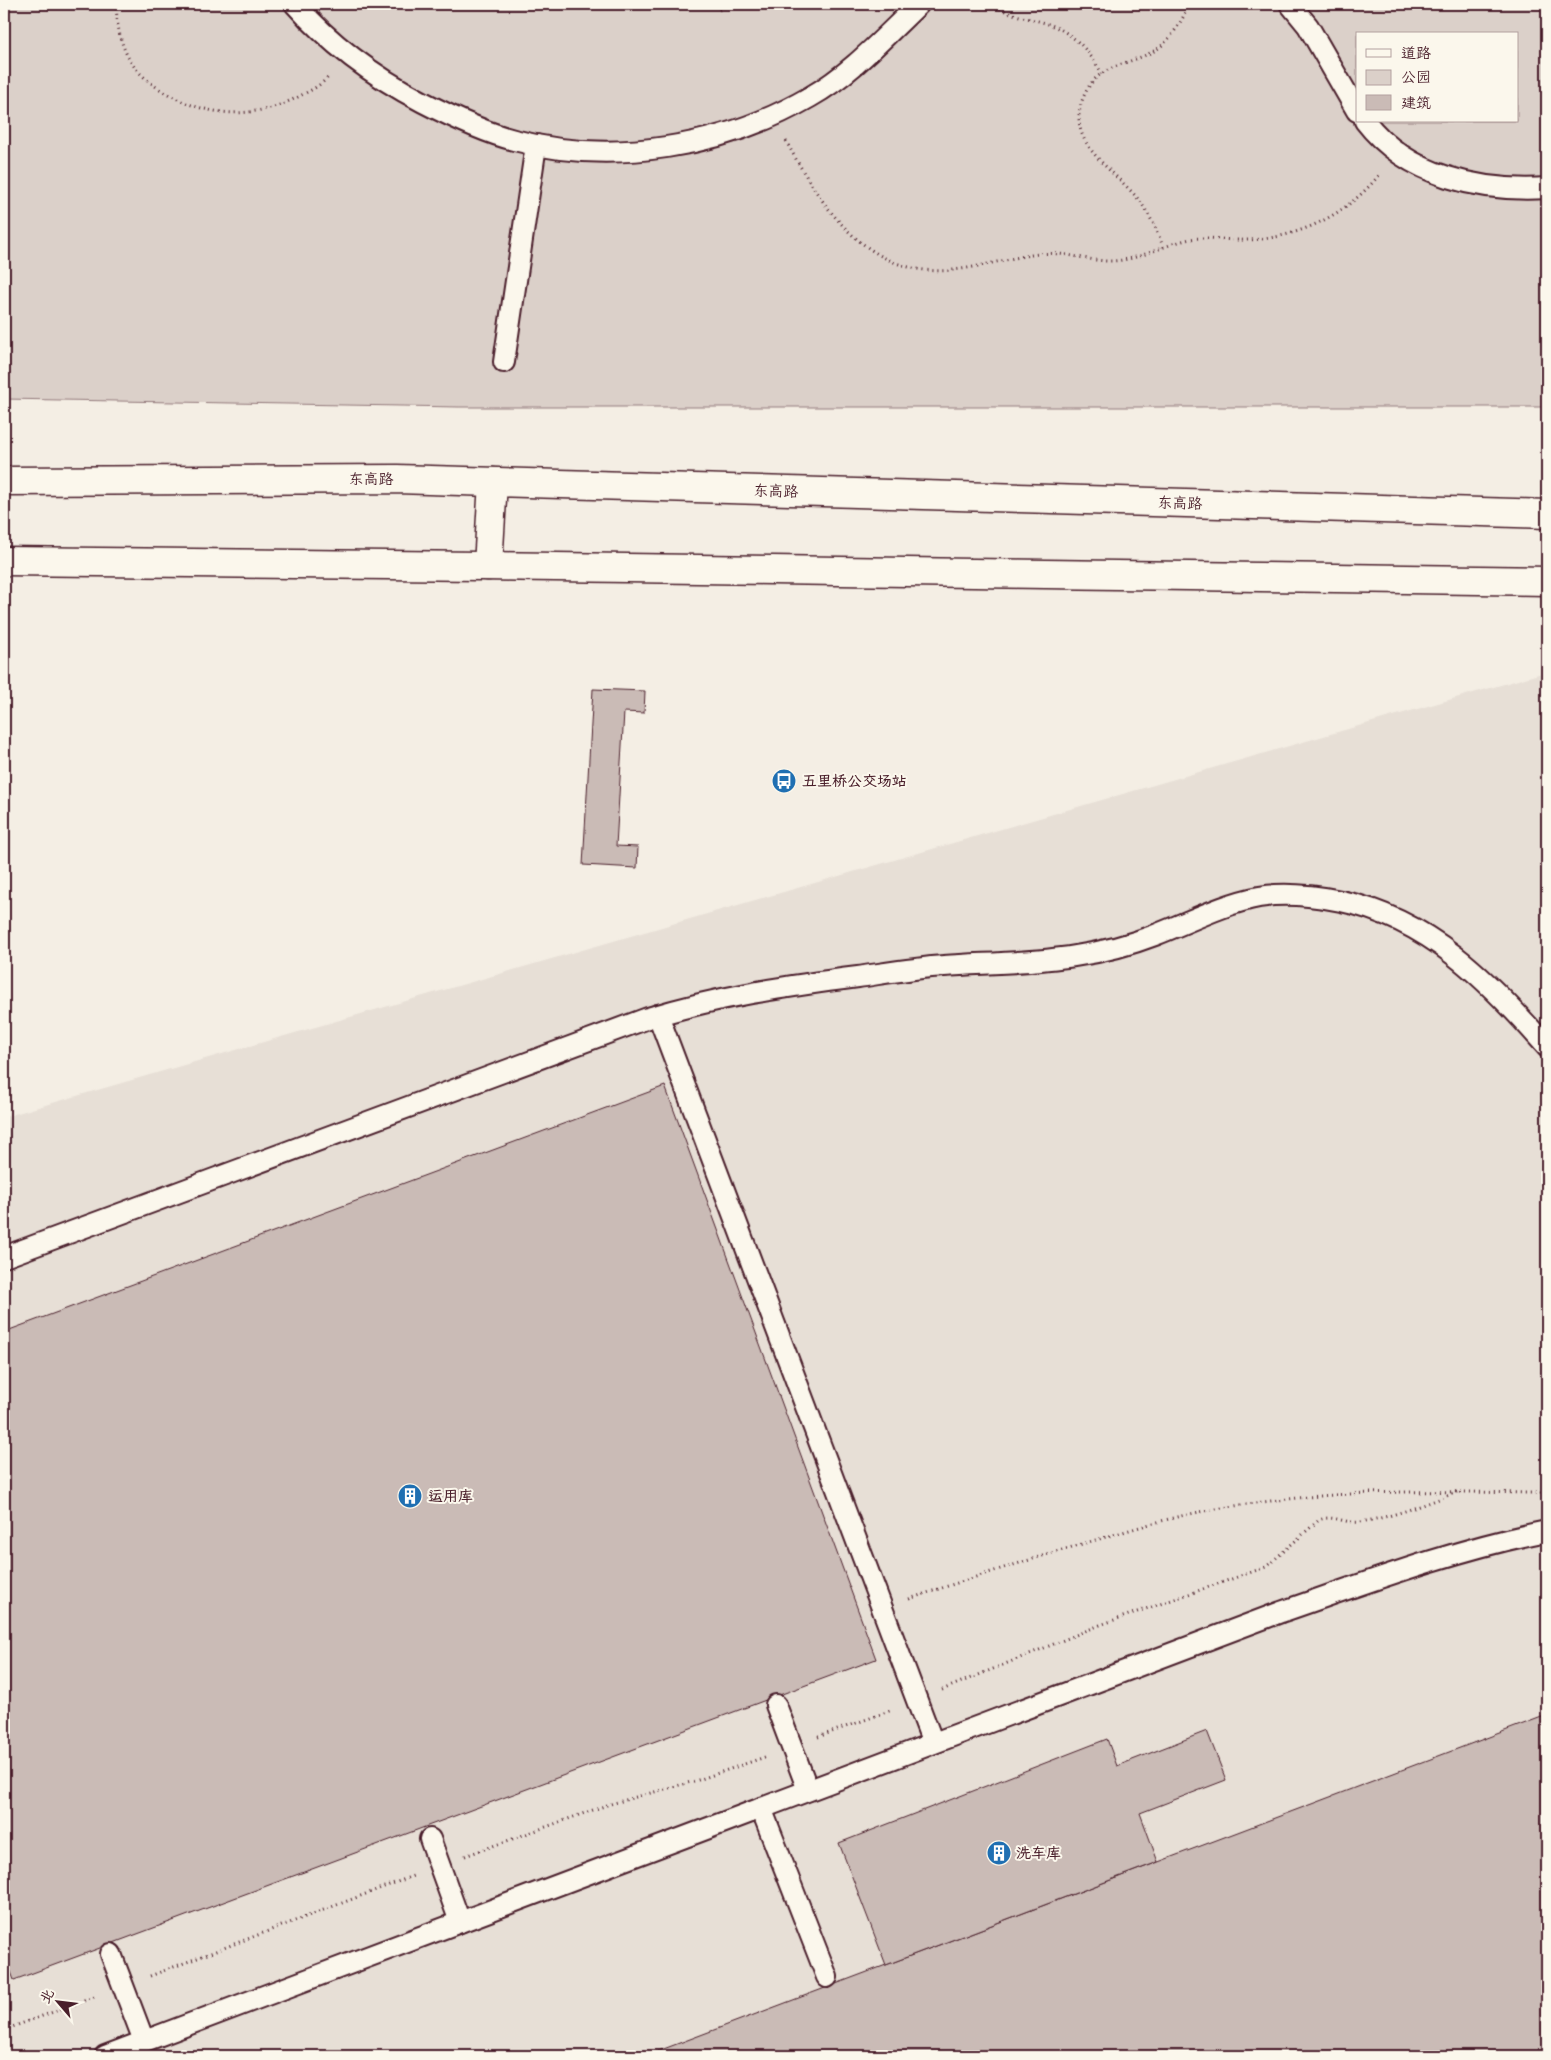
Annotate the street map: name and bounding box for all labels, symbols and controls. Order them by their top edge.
legend [1356,32,1518,122]
text: 道路 [1401,40,1431,66]
text: 公园 [1401,64,1431,90]
text: 建筑 [1401,90,1431,116]
street label: 东高路 [348,466,394,492]
street label: 东高路 [753,477,799,505]
street label: 东高路 [1157,489,1203,517]
bus stop icon: 五里桥公交场站 [771,768,797,794]
place label: 五里桥公交场站 [802,768,907,794]
building icon: 运用库 [397,1483,423,1509]
place label: 运用库 [428,1483,473,1509]
building icon: 洗车库 [986,1840,1012,1866]
place label: 洗车库 [1016,1840,1061,1866]
north arrow [32,1978,82,2028]
text: 北 [33,1984,61,2008]

